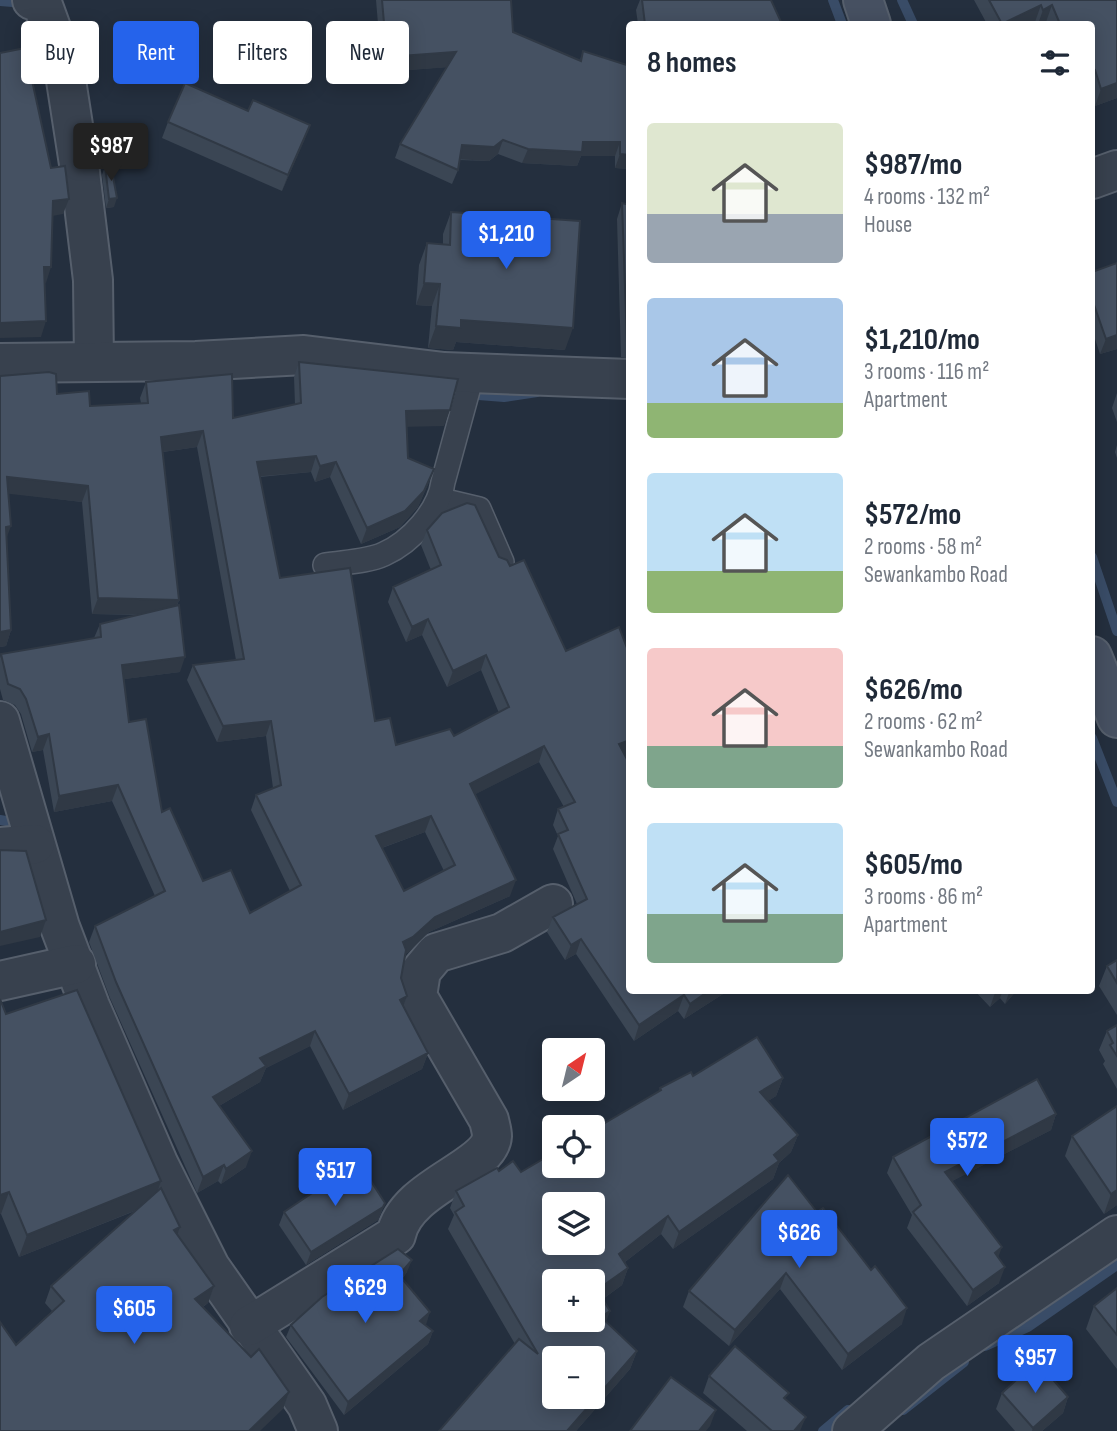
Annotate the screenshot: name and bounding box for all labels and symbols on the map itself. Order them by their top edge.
pin: $987 [70,124,152,183]
pin: $1,210 [449,212,563,271]
north arrow [542,1038,606,1101]
pin: $572 [926,1118,1008,1178]
pin: $517 [294,1148,376,1208]
pin: $626 [758,1210,840,1270]
pin: $629 [324,1266,406,1325]
pin: $605 [93,1286,175,1346]
pin: $957 [994,1336,1076,1395]

